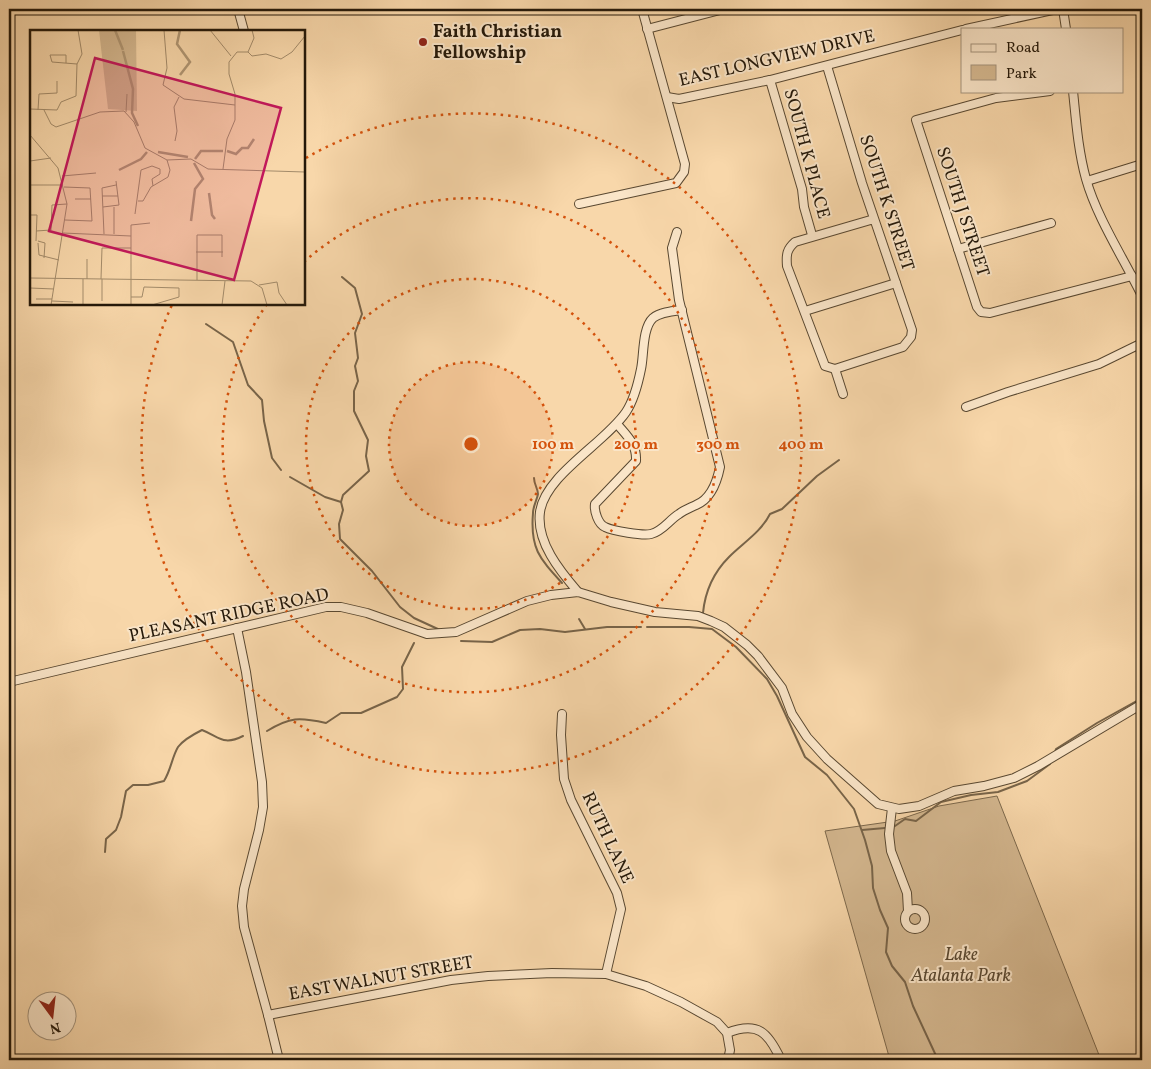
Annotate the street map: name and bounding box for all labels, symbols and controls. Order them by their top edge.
place label: Faith Christian Fellowship [433,20,562,66]
street label: EAST LONGVIEW DRIVE [676,24,878,94]
legend [961,28,1124,92]
inset map [30,30,305,305]
marker: Faith Christian Fellowship [417,36,429,48]
text: Road [1006,38,1040,59]
text: Park [1006,64,1037,85]
street label: SOUTH K PLACE [777,86,835,222]
street label: SOUTH K STREET [852,132,920,275]
street label: SOUTH J STREET [929,144,995,281]
centre of rings [462,435,480,453]
text: 100 m [532,435,575,456]
text: 200 m [614,435,658,456]
text: 300 m [696,435,740,456]
text: 400 m [779,435,824,456]
street label: PLEASANT RIDGE ROAD [127,583,331,649]
street label: RUTH LANE [575,788,639,888]
park label: Lake Atalanta Park [910,943,1011,989]
street label: EAST WALNUT STREET [287,950,476,1008]
north arrow [28,992,78,1042]
text: N [48,1017,62,1038]

